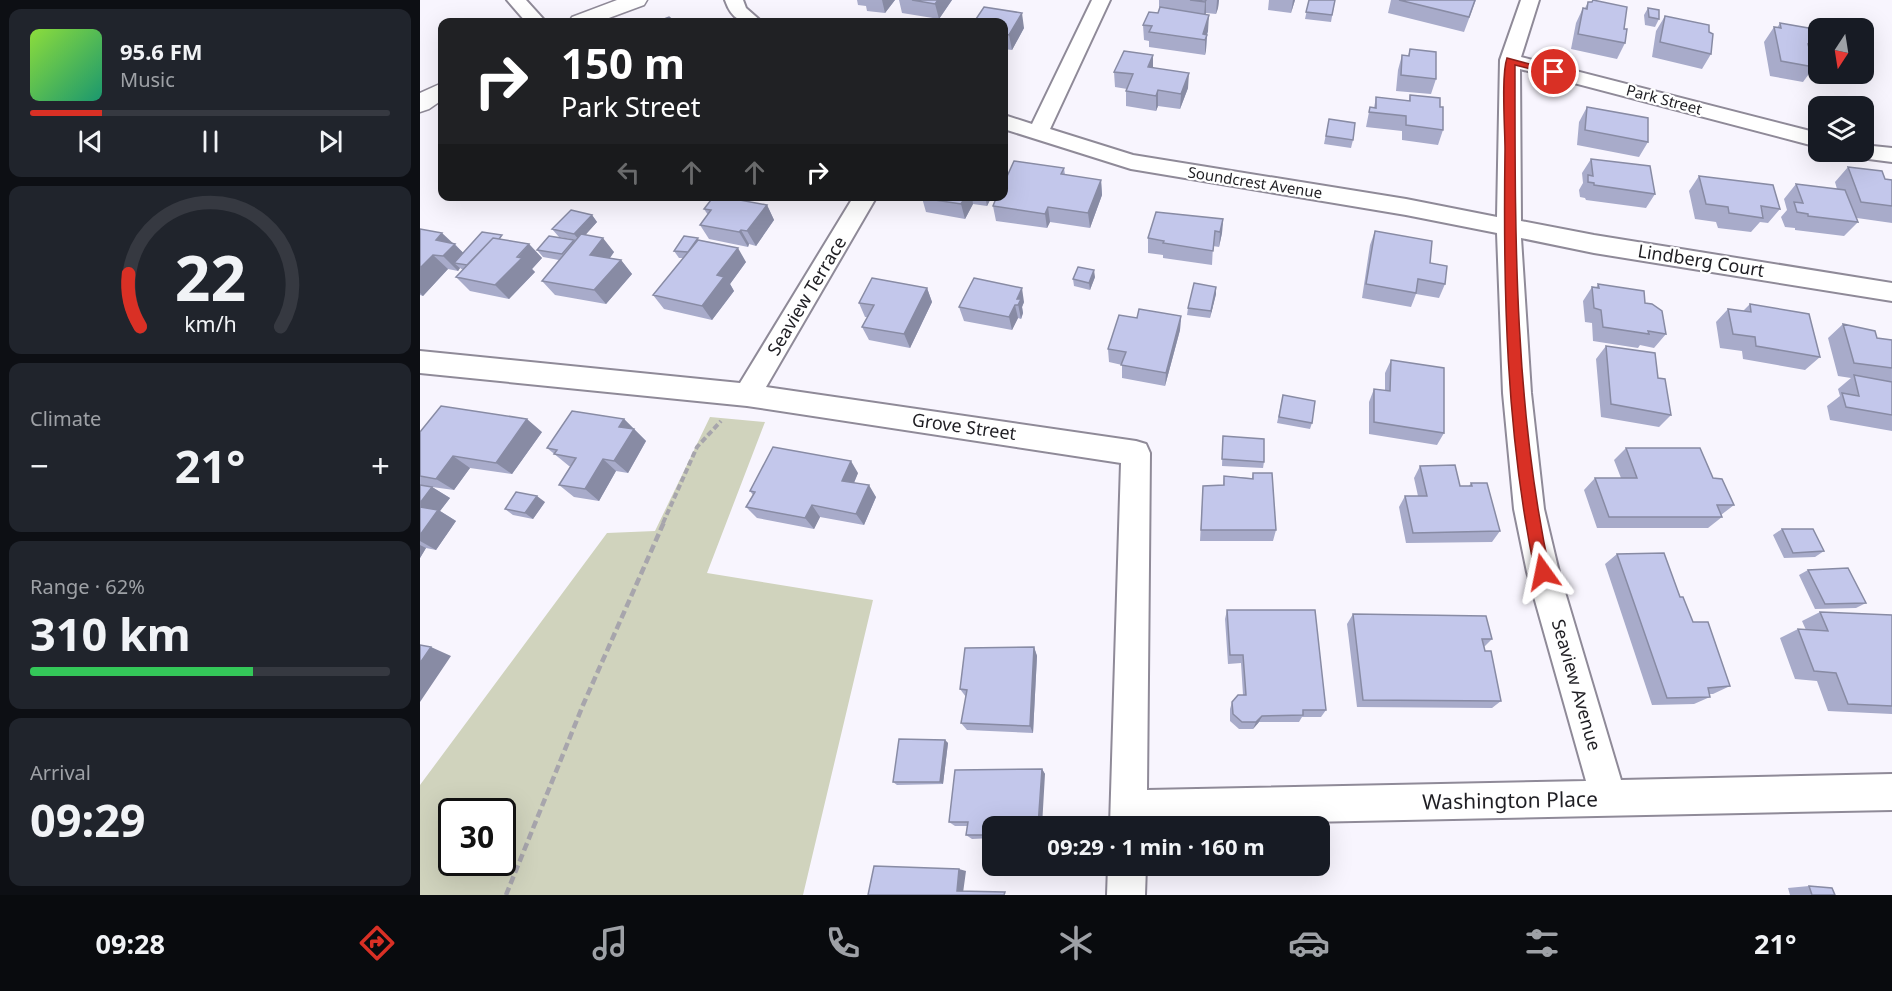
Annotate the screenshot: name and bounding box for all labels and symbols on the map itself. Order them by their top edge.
north arrow [1808,18,1874,84]
pin [1528,46,1579,97]
street label: Park Street [1624,79,1705,119]
street label: Soundcrest Avenue [1187,162,1324,203]
street label: Seaview Terrace [761,232,851,359]
street label: Lindberg Court [1636,238,1767,282]
street label: Grove Street [911,407,1018,445]
position arrow [1511,540,1575,604]
street label: Seaview Avenue [1547,616,1607,753]
street label: Washington Place [1422,784,1598,816]
speed limit sign: 30 [438,798,516,876]

